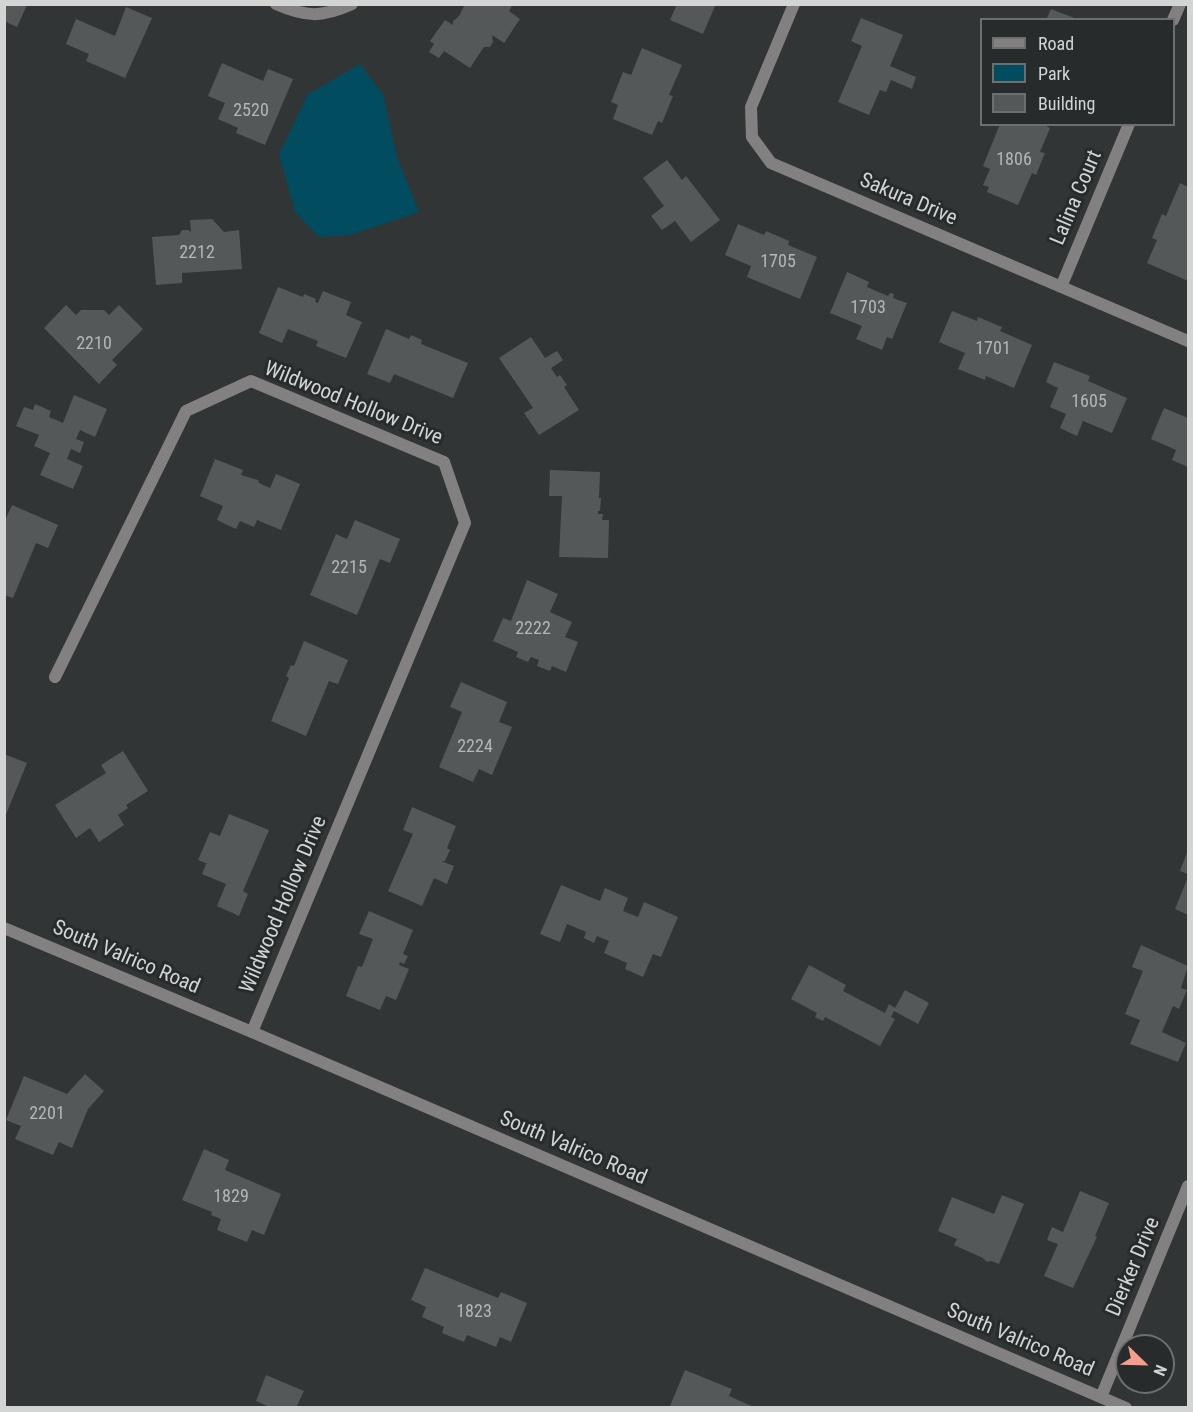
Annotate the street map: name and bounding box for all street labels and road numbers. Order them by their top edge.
street label: Lalina Court [1046,147,1108,249]
street label: Sakura Drive [856,168,960,232]
street label: Wildwood Hollow Drive [260,357,446,451]
street label: Wildwood Hollow Drive [235,813,333,997]
street label: South Valrico Road [49,916,203,1000]
street label: South Valrico Road [496,1107,650,1191]
street label: Dierker Drive [1102,1214,1166,1320]
street label: South Valrico Road [943,1299,1097,1383]

